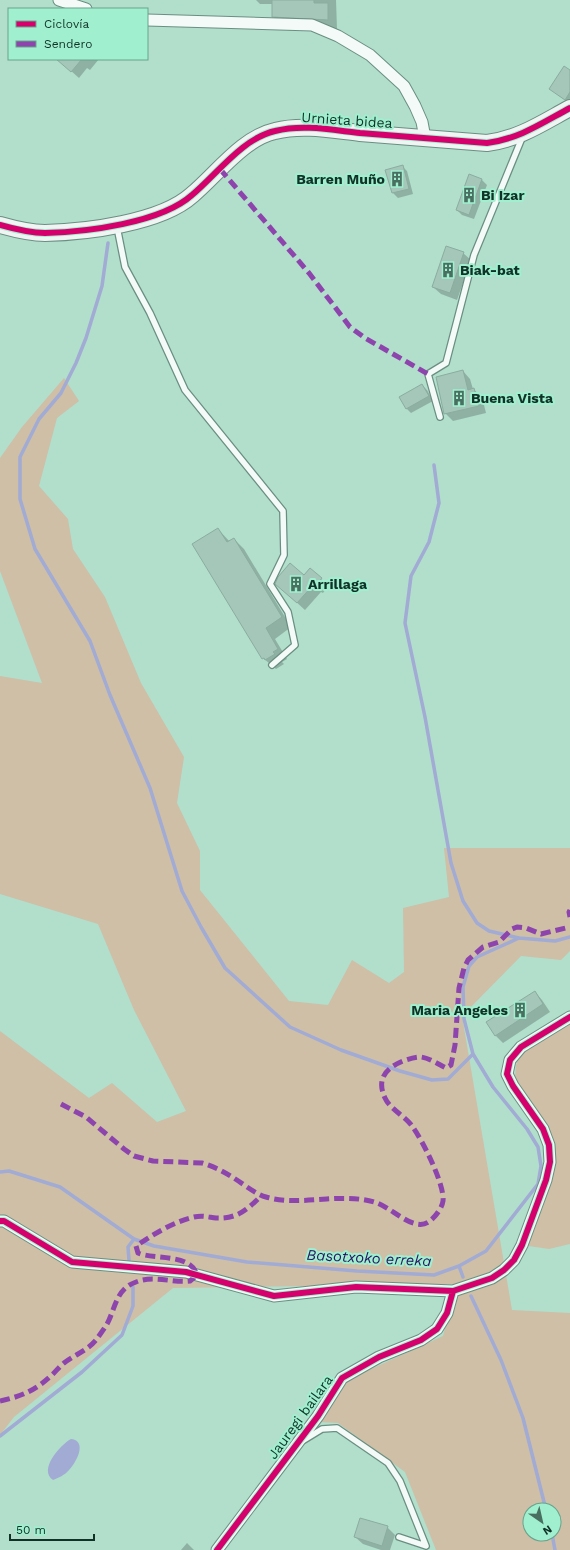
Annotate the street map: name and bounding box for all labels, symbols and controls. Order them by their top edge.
legend [8,8,148,60]
text: Ciclovía [44,17,89,31]
text: Sendero [44,37,92,51]
street label: Urnieta bidea [301,109,393,131]
building icon: Barren Muño [388,170,406,188]
place label: Barren Muño [296,171,385,187]
building icon: Bi Izar [460,186,478,204]
place label: Bi Izar [481,187,524,203]
building icon: Biak-bat [439,261,457,279]
place label: Biak-bat [460,262,520,278]
building icon: Buena Vista [450,389,468,407]
place label: Buena Vista [471,390,554,406]
building icon: Arrillaga [287,575,305,593]
place label: Arrillaga [308,576,368,592]
building icon: Maria Angeles [511,1001,529,1019]
place label: Maria Angeles [411,1002,509,1018]
water label: Basotxoko erreka [306,1246,432,1270]
street label: Jauregi bailara [264,1372,336,1462]
north arrow [522,1502,562,1542]
scale bar [10,1516,94,1542]
text: N [540,1522,554,1538]
text: 50 m [16,1523,46,1537]

